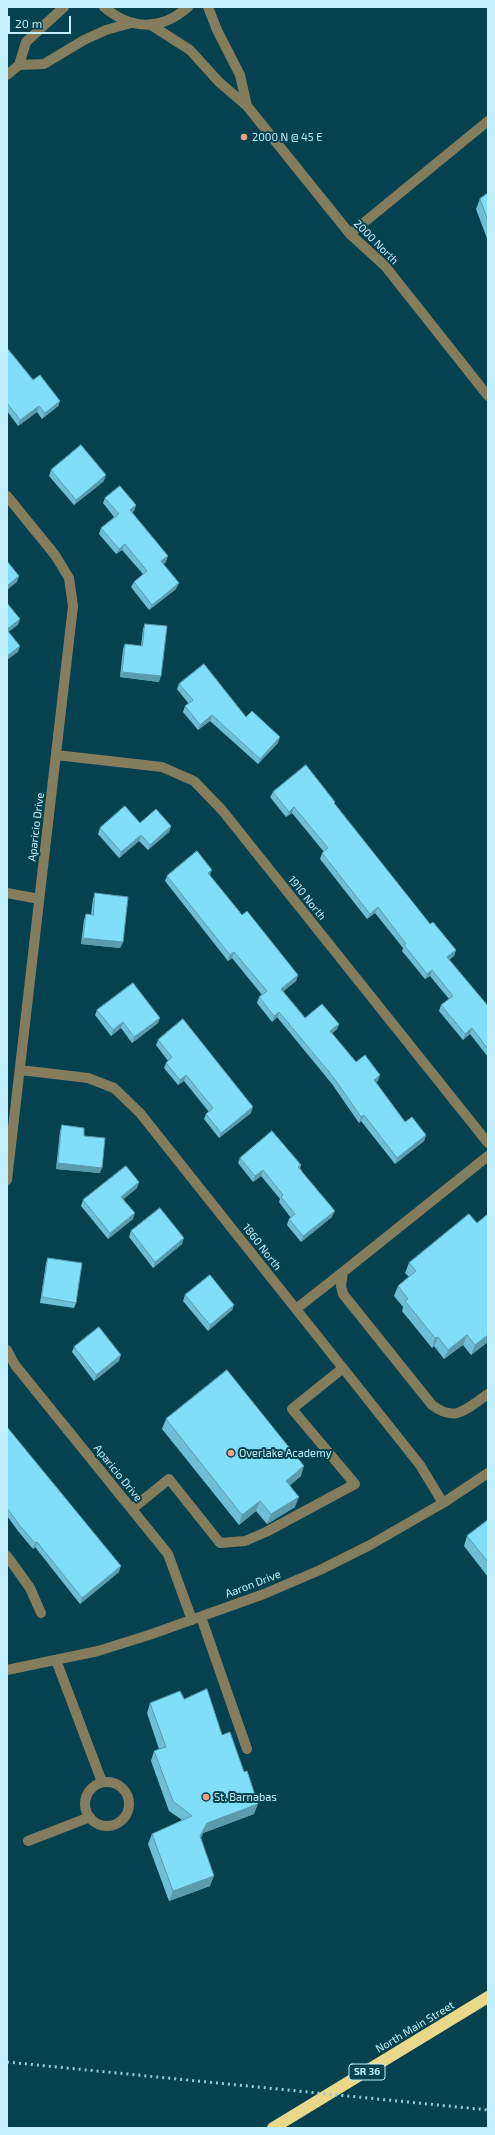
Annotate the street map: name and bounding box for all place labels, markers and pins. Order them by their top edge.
place label: 2000 N @ 45 E [252,130,322,144]
marker: 2000 N @ 45 E [239,132,249,142]
place label: Overlake Academy [239,1446,331,1460]
marker: Overlake Academy [226,1448,236,1458]
place label: St. Barnabas [214,1790,277,1804]
marker: St. Barnabas [201,1792,211,1802]

